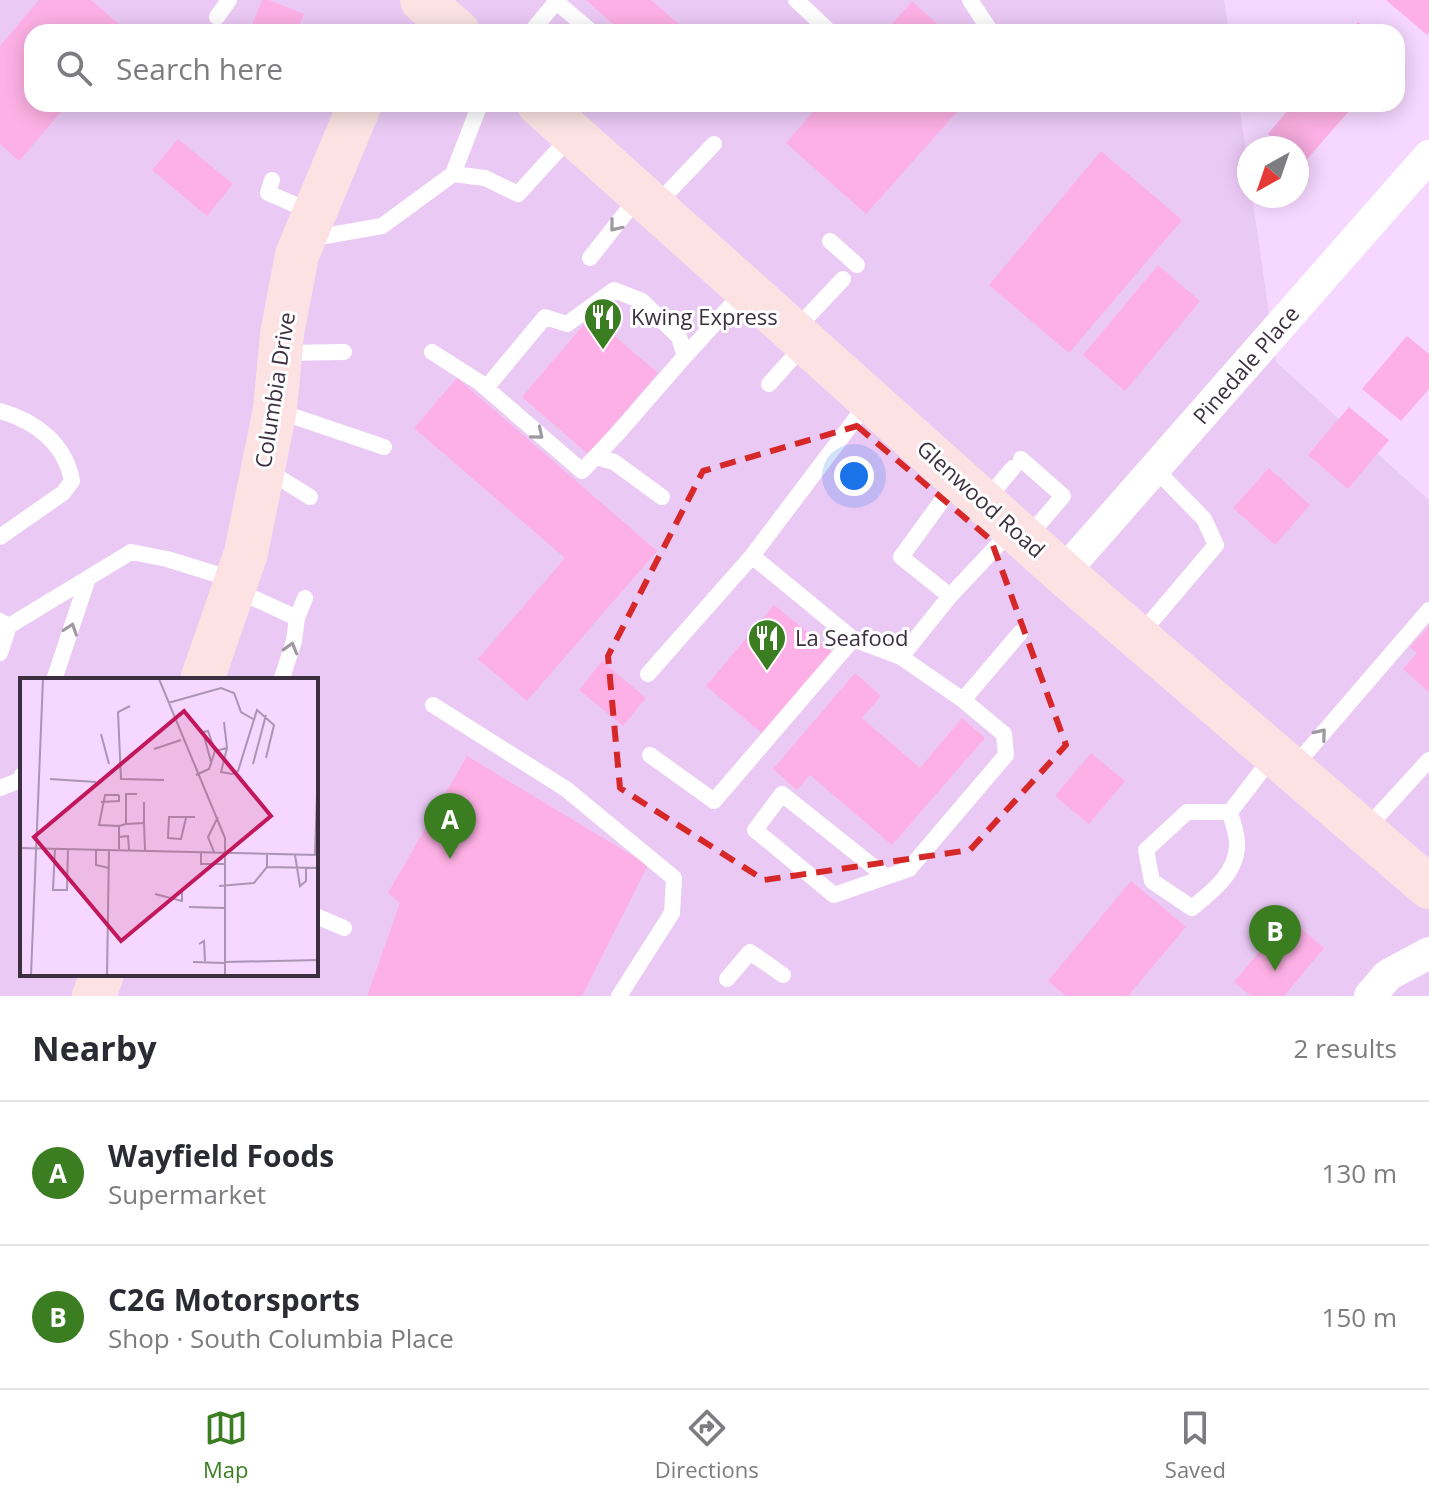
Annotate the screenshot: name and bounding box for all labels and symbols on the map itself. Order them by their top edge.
north arrow [1237,136,1309,208]
one-way arrow [610,217,625,232]
restaurant icon: Kwing Express [582,296,624,351]
street label: Pinedale Place [1185,299,1305,430]
place label: Kwing Express [631,301,778,331]
street label: Columbia Drive [247,310,301,470]
one-way arrow [529,424,543,439]
street label: Glenwood Road [911,433,1052,564]
your location [834,456,874,496]
restaurant icon: La Seafood [746,617,788,672]
place label: La Seafood [795,622,908,652]
one-way arrow [62,623,78,636]
one-way arrow [282,642,298,656]
inset map [20,678,318,976]
one-way arrow [1311,729,1326,743]
pin: A [424,793,476,859]
pin: B [1249,905,1301,971]

